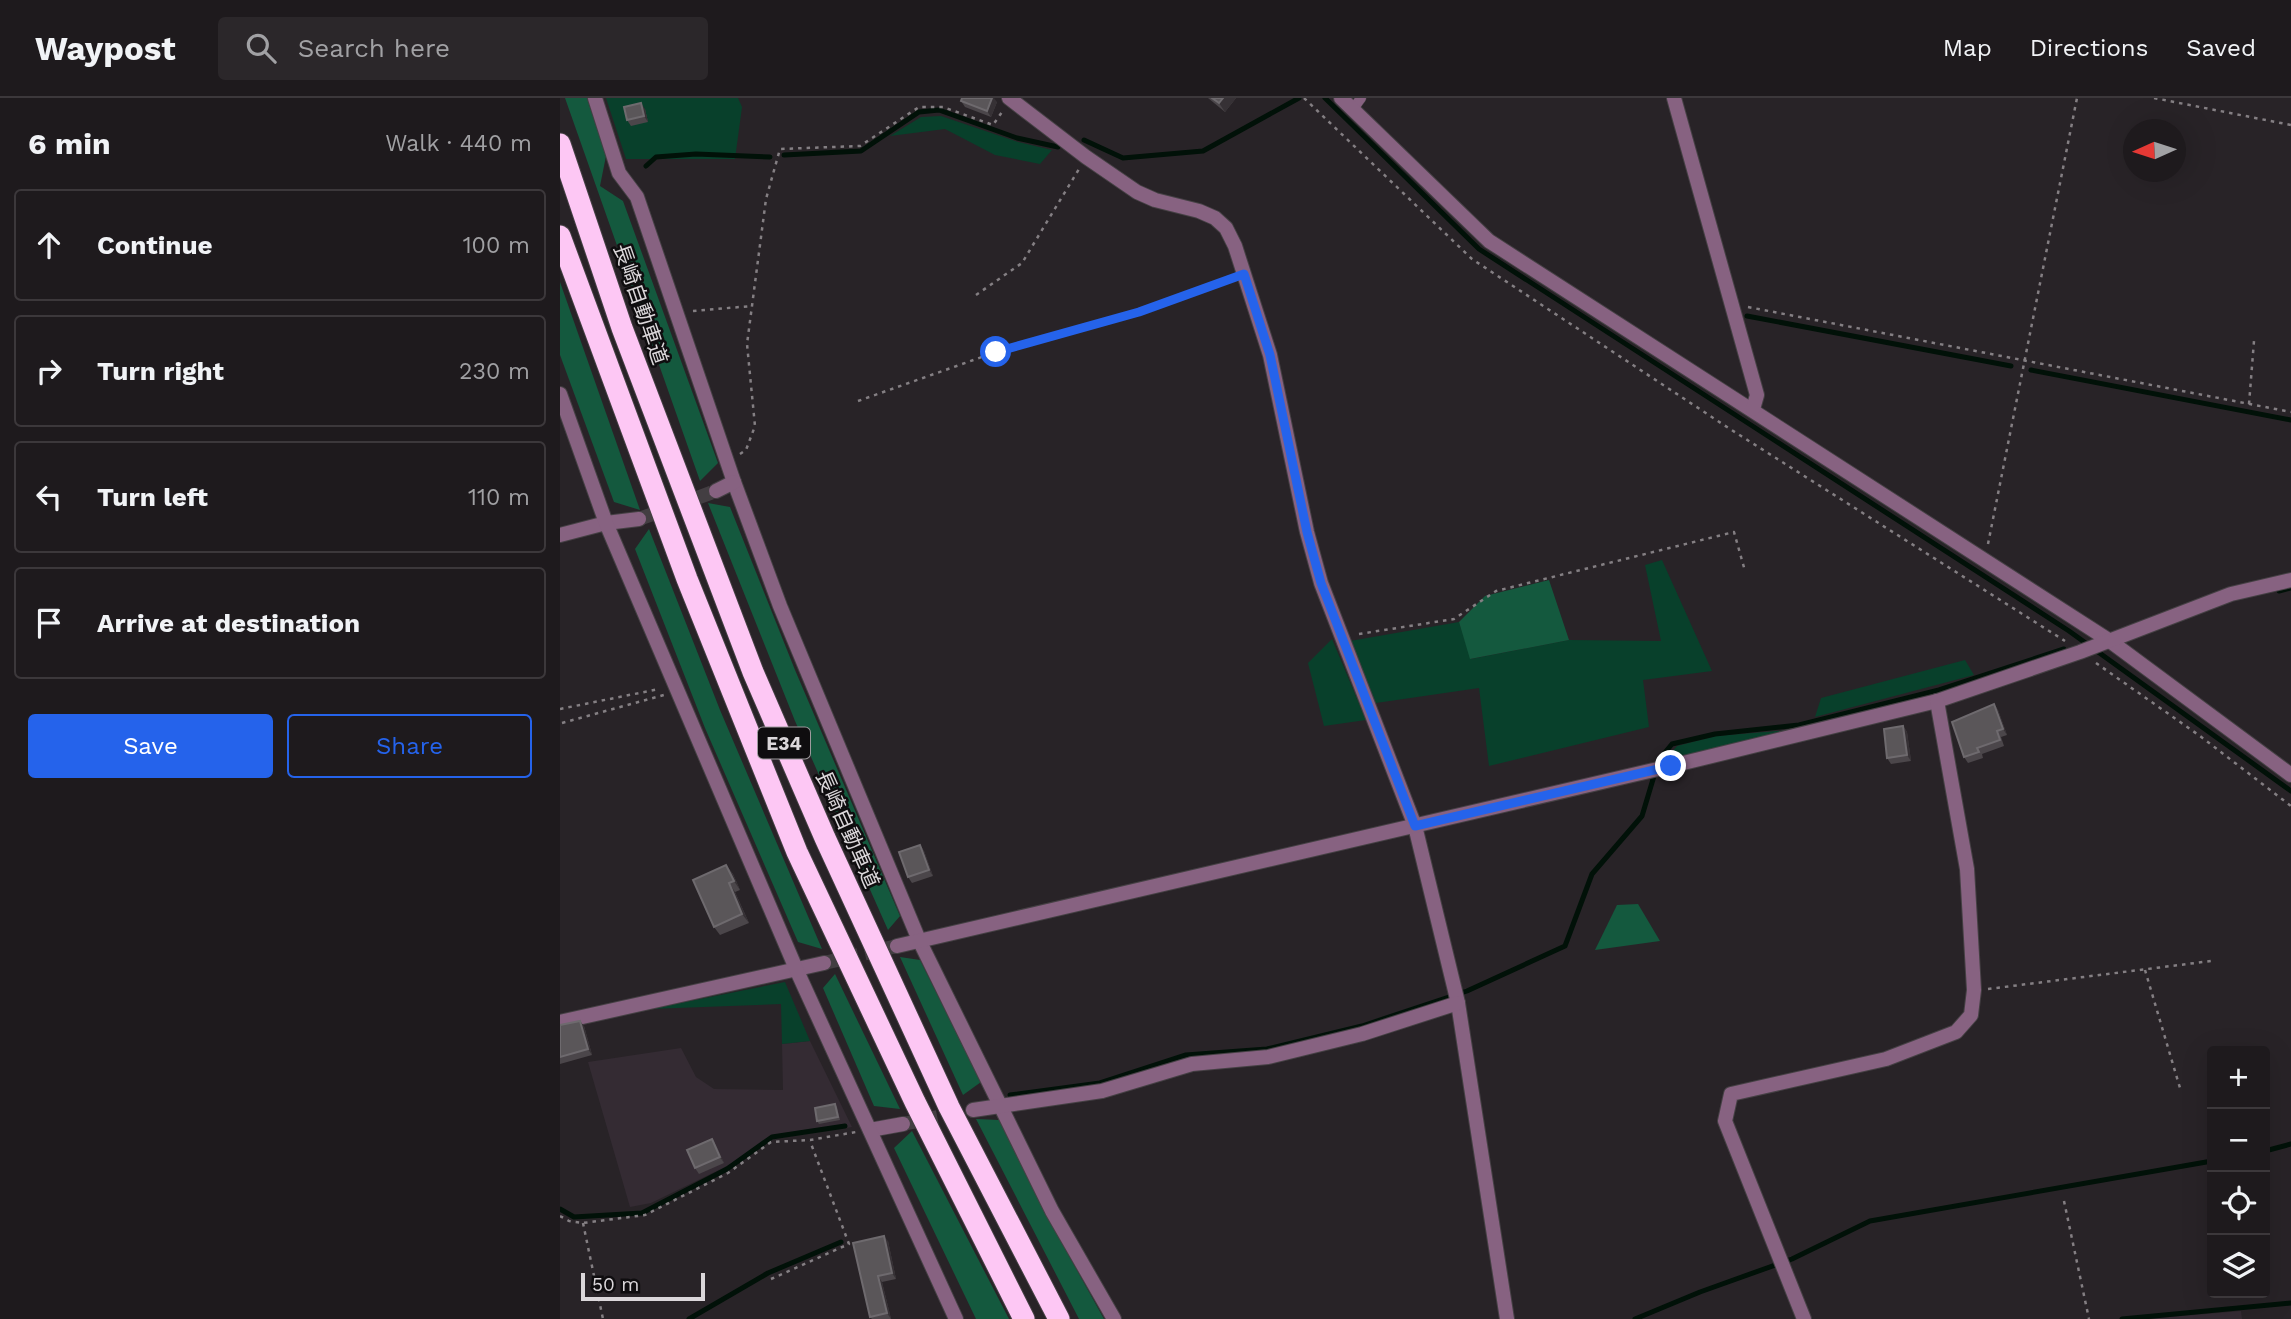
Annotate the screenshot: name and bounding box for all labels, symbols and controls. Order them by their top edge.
search box [218,17,708,80]
text: Waypost [35,29,176,68]
icon: search [242,29,280,67]
text: Search here [298,33,450,63]
text: Map [1943,34,1992,62]
text: Directions [2030,34,2148,62]
text: Saved [2186,34,2256,62]
north arrow [2123,119,2186,182]
text: 6 min [28,126,111,161]
text: Walk · 440 m [385,130,532,157]
icon: ahead [30,226,68,264]
text: Continue [97,230,213,260]
text: 100 m [463,232,530,259]
street label: 長崎自動車道 [609,240,673,368]
route start [980,336,1011,367]
icon: right [30,352,68,390]
text: Turn right [97,356,224,386]
text: 230 m [459,358,530,385]
icon: left [30,478,68,516]
text: Turn left [97,482,208,512]
text: 110 m [468,484,530,511]
icon: arrive [30,604,68,642]
text: Arrive at destination [97,608,360,638]
button: Save [28,714,273,778]
button: Share [287,714,532,778]
road number: E34 [758,728,810,758]
route end [1655,750,1686,781]
street label: 長崎自動車道 [811,766,885,892]
map controls [2207,1046,2270,1298]
button: + [2207,1046,2270,1109]
button: − [2207,1109,2270,1172]
button: locate [2207,1172,2270,1235]
button: layers [2207,1235,2270,1298]
scale bar [581,1270,705,1302]
text: 50 m [592,1273,639,1296]

